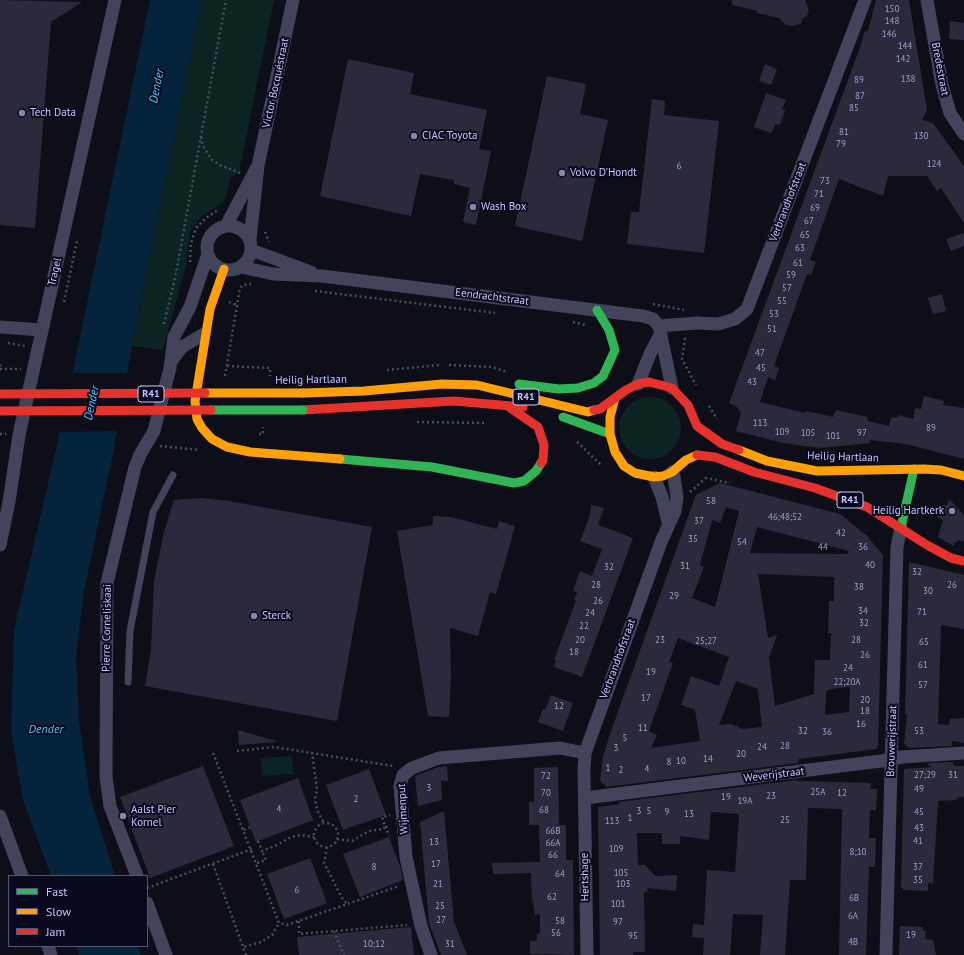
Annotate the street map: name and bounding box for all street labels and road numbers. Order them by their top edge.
street label: Victor Bocquéstraat [260,37,292,129]
street label: Bredestraat [928,41,952,97]
street label: Verbrandhofstraat [767,160,809,244]
street label: Tragel [45,256,65,288]
street label: Eendrachtstraat [454,286,530,308]
street label: Heilig Hartlaan [275,373,347,387]
road number: R41 [138,386,164,402]
road number: R41 [513,389,539,405]
street label: Heilig Hartlaan [807,449,879,465]
road number: R41 [837,492,863,508]
street label: Pierre Corneliskaai [100,584,114,672]
street label: Verbrandhofstraat [597,617,639,701]
street label: Brouwerijstraat [884,705,900,777]
street label: Weverijstraat [743,765,805,785]
street label: Wijmenput [395,783,411,835]
street label: Hertshage [578,853,592,901]

